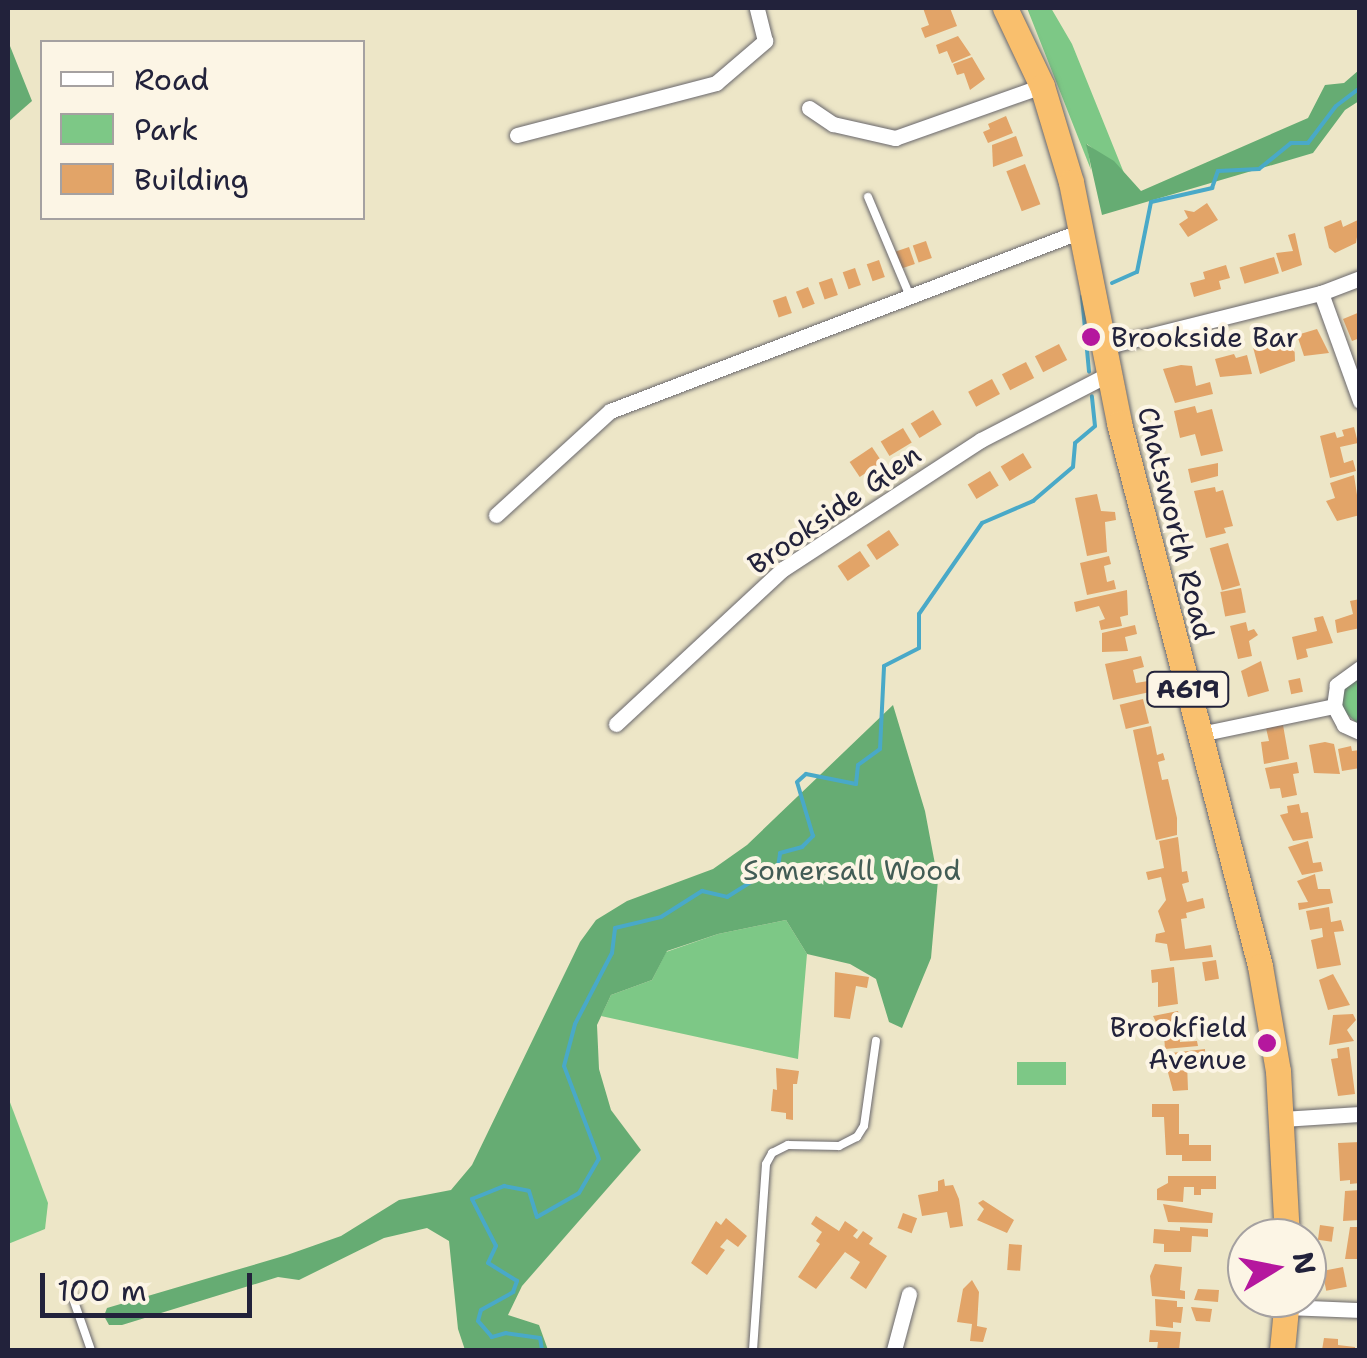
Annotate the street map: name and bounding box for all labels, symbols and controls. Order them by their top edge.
legend [40,40,365,220]
text: Road [134,59,209,100]
text: Park [134,109,198,150]
text: Building [134,159,249,200]
place label: Brookside Bar [1111,320,1299,354]
marker: Brookside Bar [1080,326,1102,348]
street label: Chatsworth Road [1131,403,1221,643]
street label: Brookside Glen [741,437,927,581]
road number: A619 [1146,669,1230,709]
park label: Somersall Wood [743,853,961,887]
place label: Brookfield Avenue [1110,1010,1247,1076]
marker: Brookfield Avenue [1256,1032,1278,1054]
north arrow [1227,1218,1327,1318]
text: N [1284,1249,1325,1277]
scale bar [45,1253,258,1315]
text: 100 m [57,1270,147,1311]

